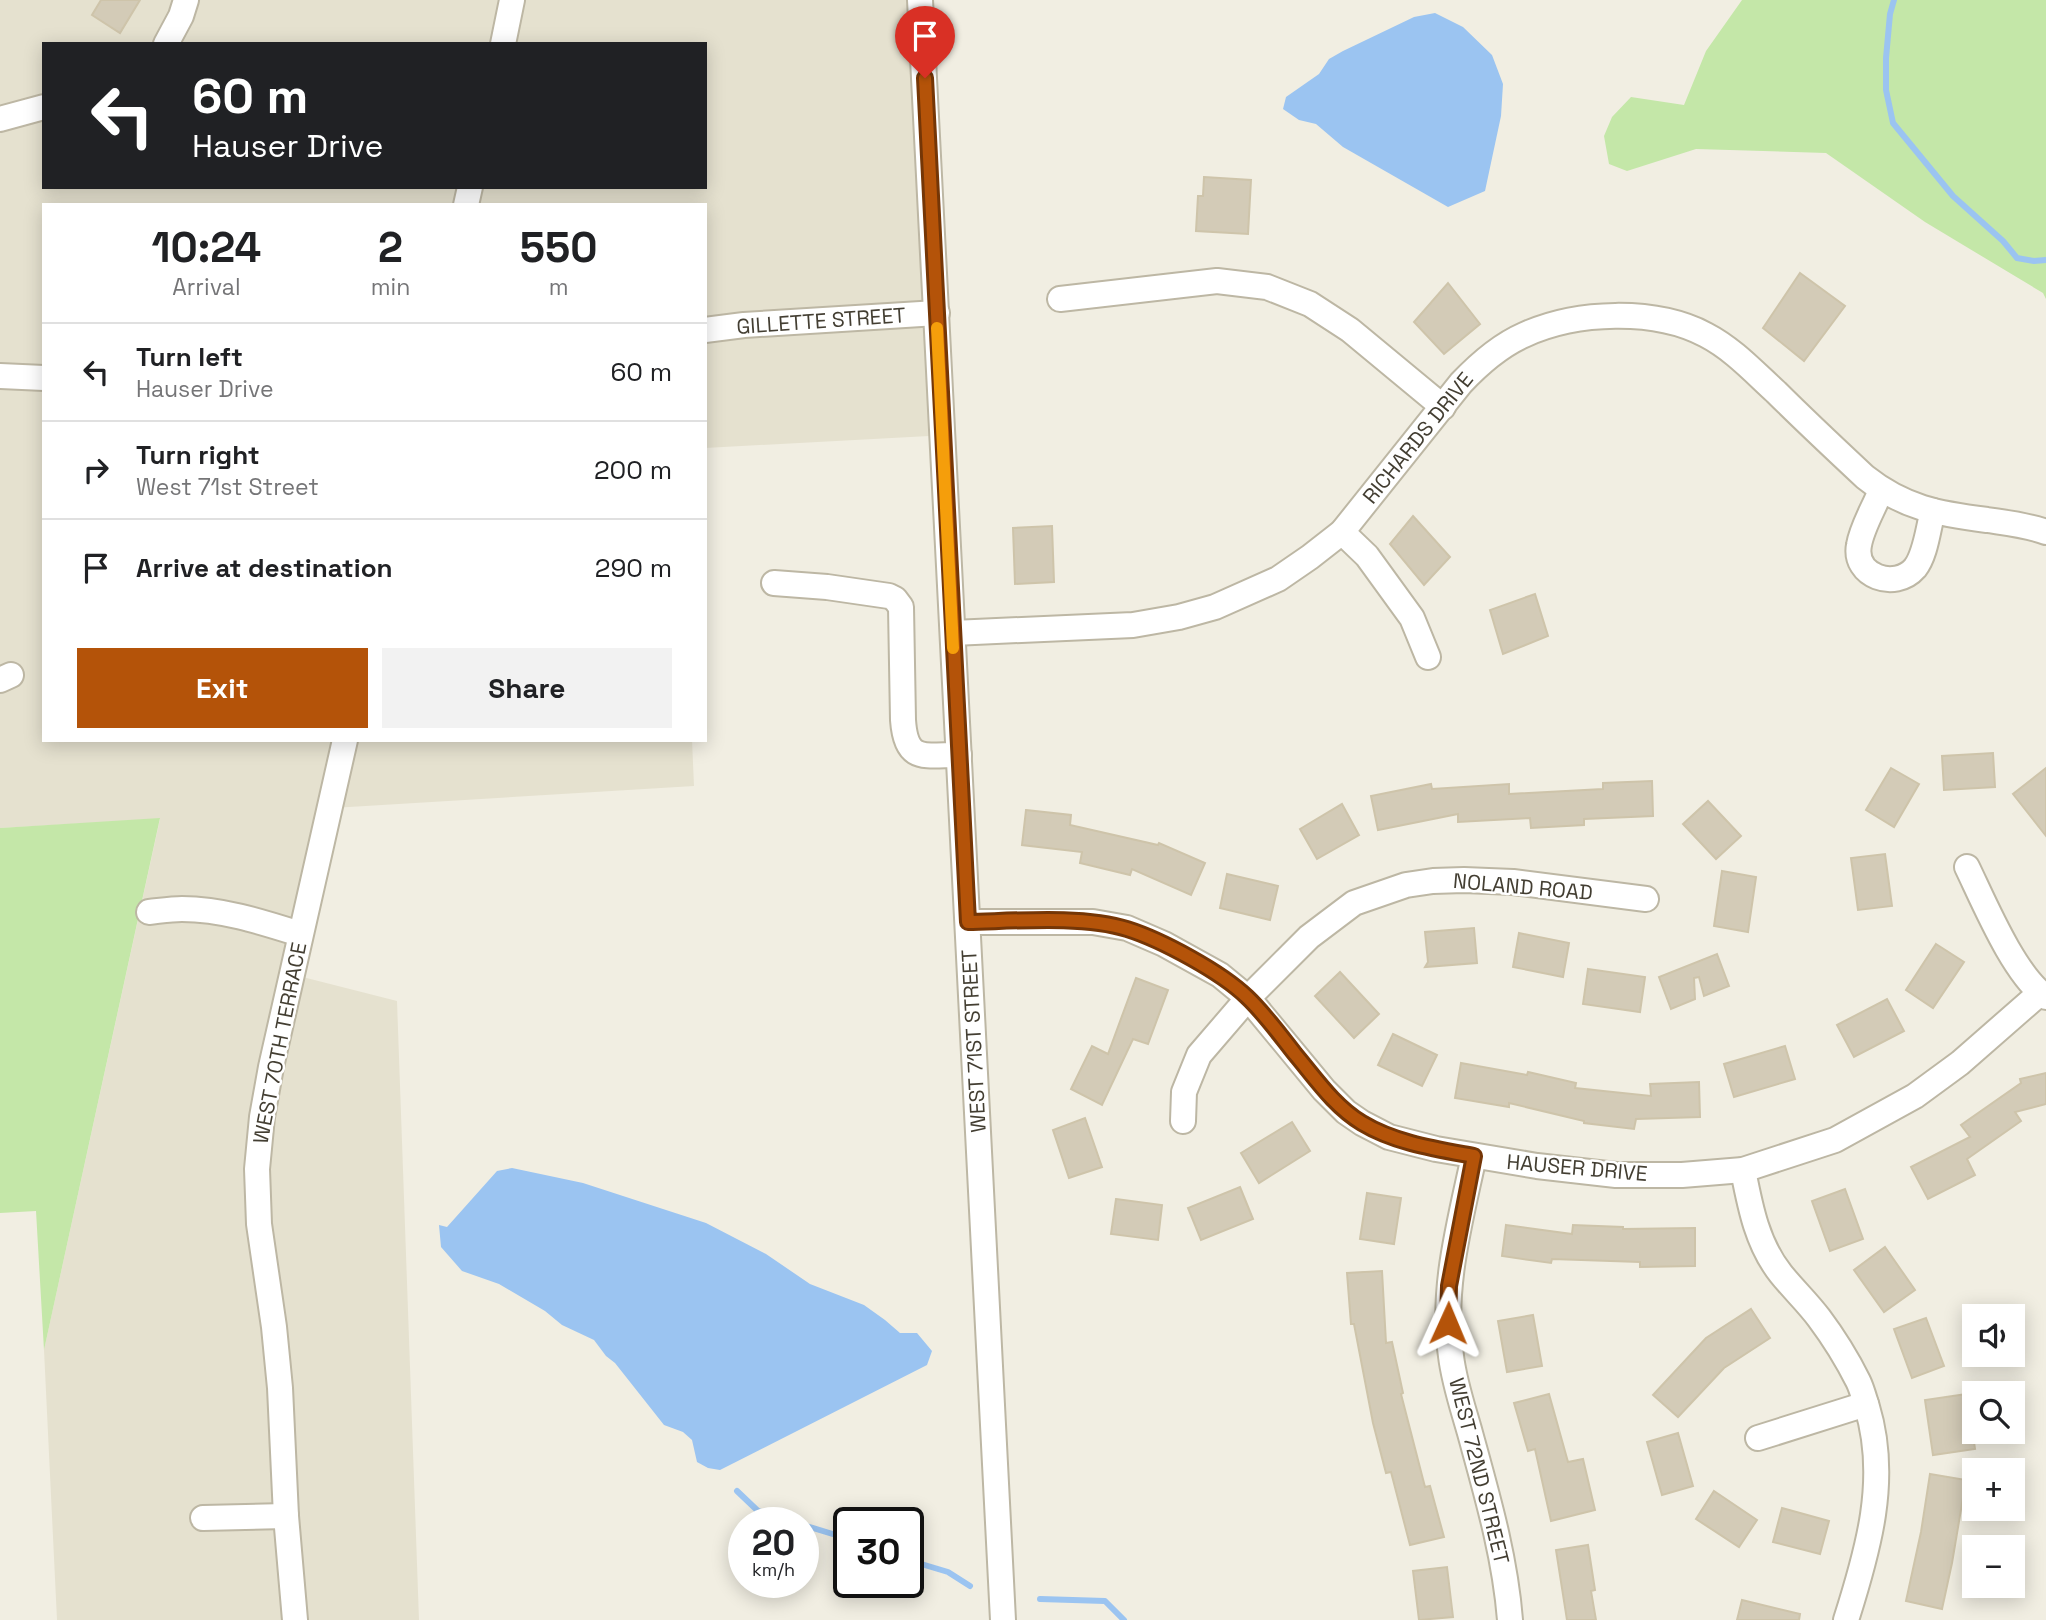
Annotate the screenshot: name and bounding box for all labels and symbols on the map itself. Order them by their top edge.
pin [895,6,955,78]
street label: GILLETTE STREET [735,301,906,340]
street label: RICHARDS DRIVE [1356,366,1479,509]
street label: NOLAND ROAD [1452,867,1594,906]
street label: WEST 70TH TERRACE [247,940,312,1146]
street label: WEST 71ST STREET [955,949,992,1133]
street label: HAUSER DRIVE [1506,1148,1649,1187]
position arrow [1411,1286,1485,1360]
street label: WEST 72ND STREET [1443,1375,1516,1567]
speed limit sign: 30 [833,1507,924,1598]

